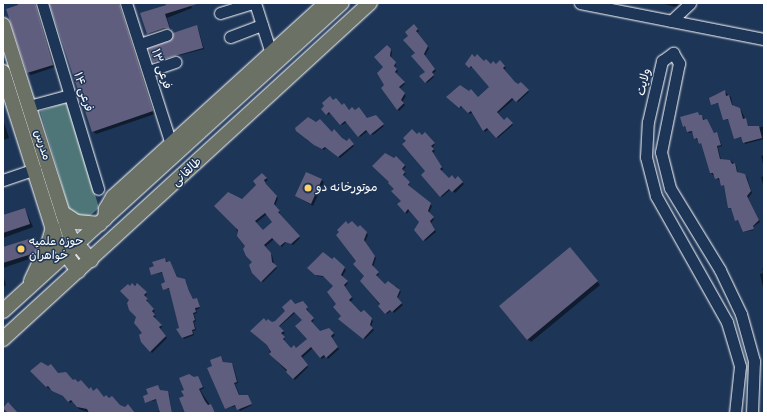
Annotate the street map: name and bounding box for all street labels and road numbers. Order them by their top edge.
street label: فرعی ۱۳ [148,47,174,91]
street label: ولایت [634,67,654,97]
street label: فرعی ۱۴ [70,70,96,114]
street label: مدرس [30,128,54,162]
street label: طالقانی [169,155,205,189]

